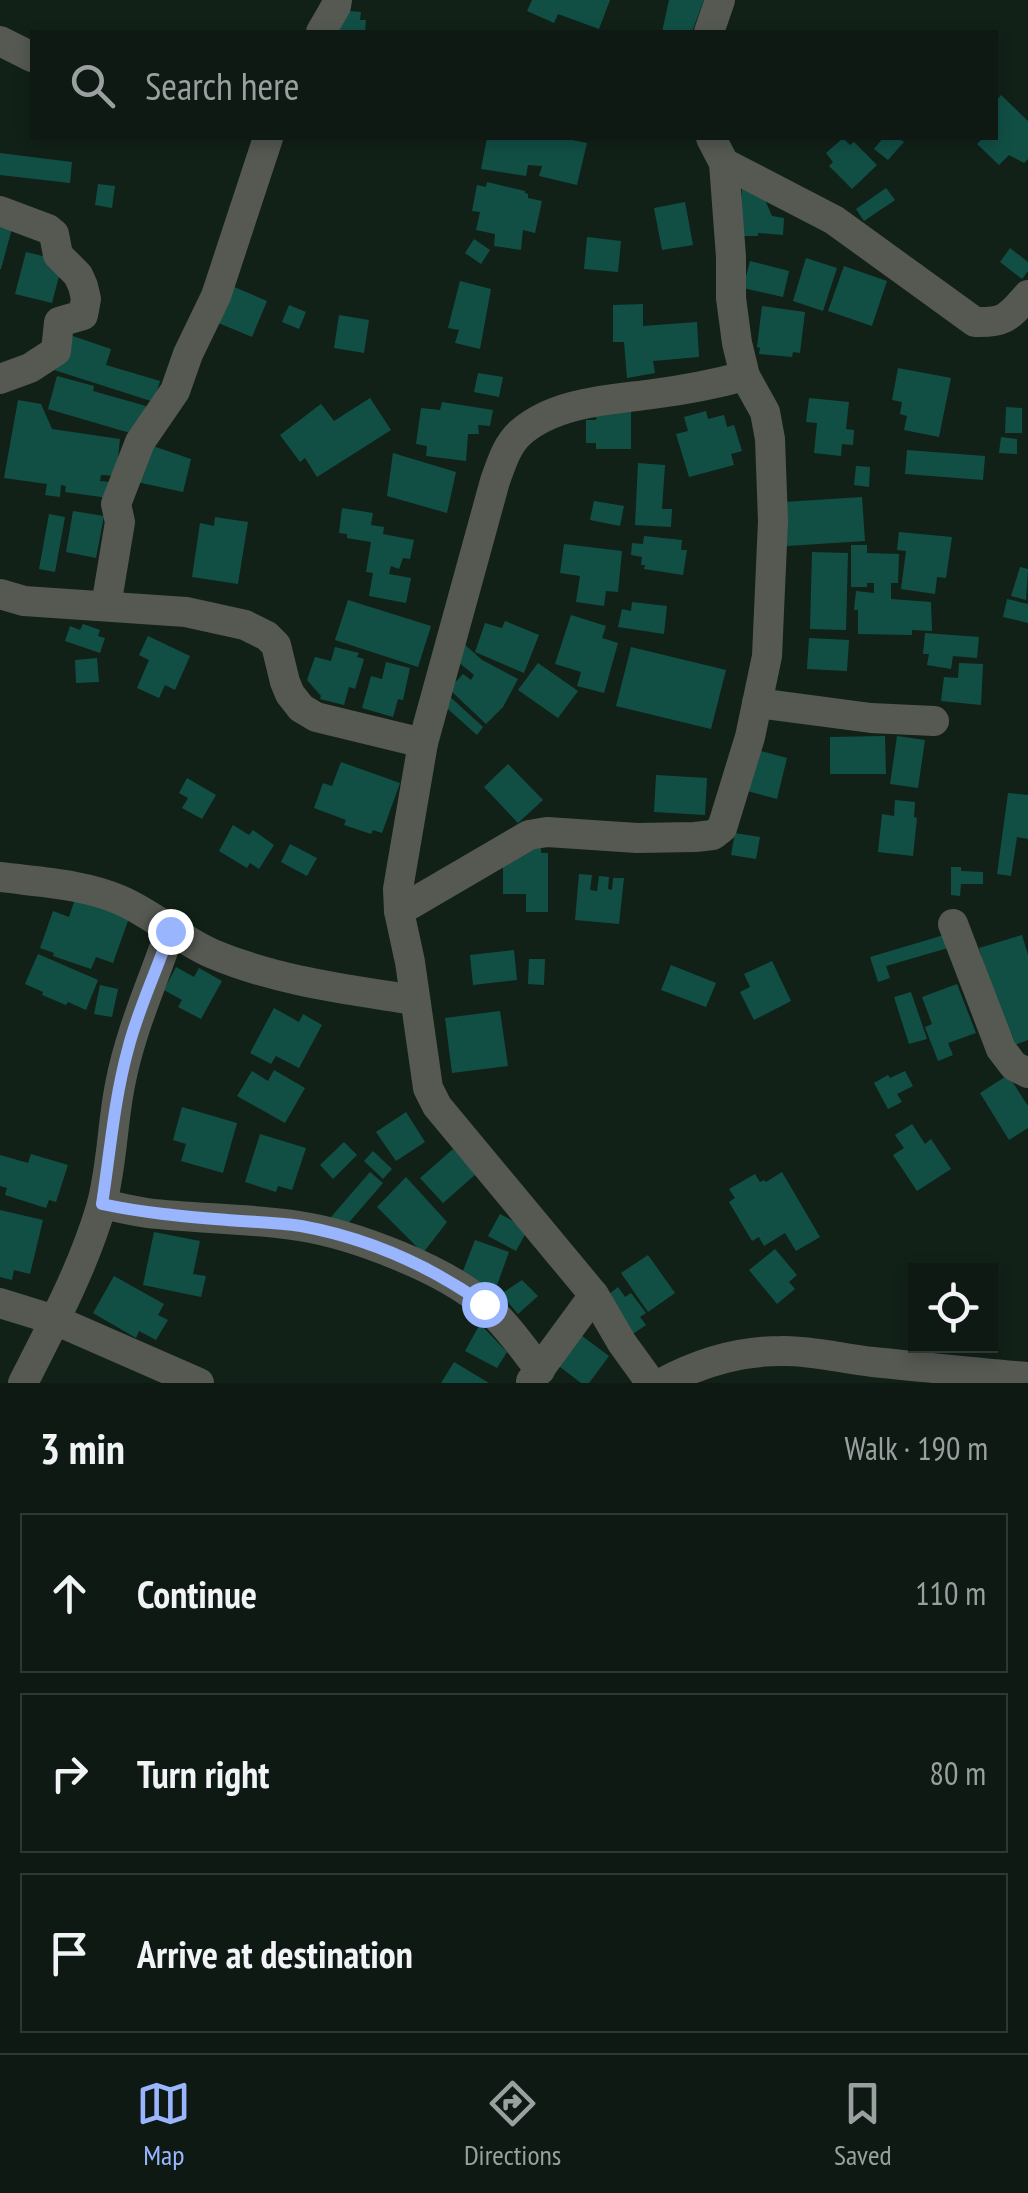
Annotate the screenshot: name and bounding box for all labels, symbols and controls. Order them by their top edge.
search box [30,30,998,140]
icon: search [65,58,120,113]
text: Search here [145,61,299,110]
route end [148,909,194,955]
map controls [908,1263,998,1353]
button: locate [908,1263,998,1353]
route start [462,1282,508,1328]
text: 3 min [40,1421,125,1476]
text: Walk · 190 m [844,1427,988,1469]
icon: ahead [42,1566,97,1621]
text: Continue [137,1569,257,1618]
text: 110 m [915,1572,986,1614]
icon: right [42,1746,97,1801]
text: Turn right [137,1749,269,1798]
text: 80 m [930,1752,986,1794]
icon: arrive [42,1926,97,1981]
text: Arrive at destination [137,1929,413,1978]
tab: Map [136,2076,191,2173]
tab: Directions [464,2076,561,2173]
tab: Saved [834,2076,892,2173]

